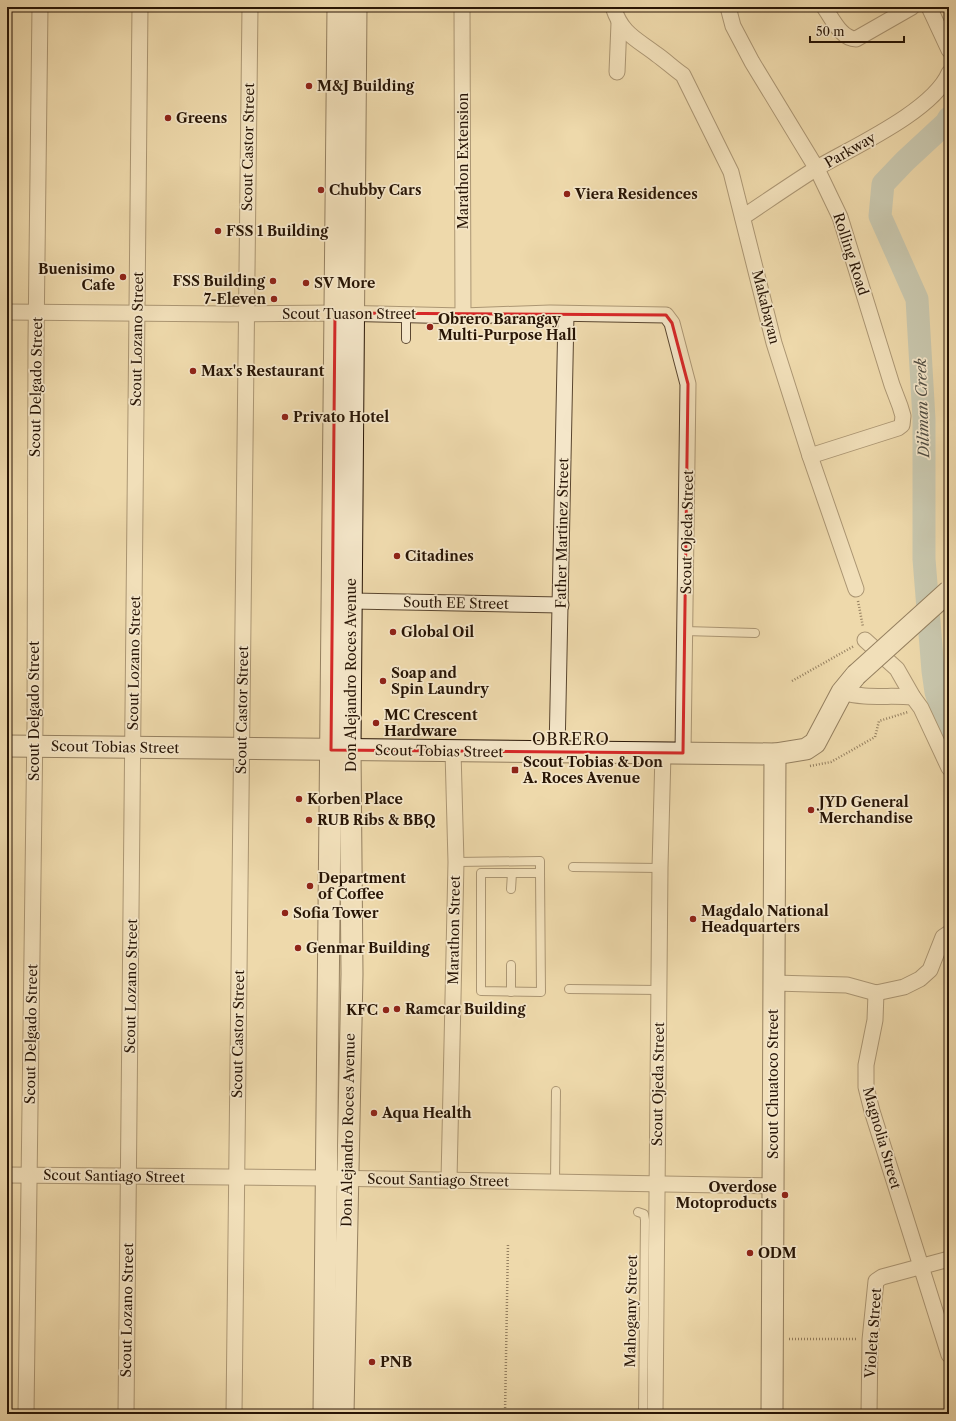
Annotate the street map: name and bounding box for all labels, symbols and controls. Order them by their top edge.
scale bar [810,18,904,44]
text: 50 m [816,24,845,39]
place label: M&J Building [317,77,415,95]
marker: M&J Building [304,81,314,91]
street label: Scout Castor Street [238,83,258,211]
street label: Marathon Extension [454,93,472,229]
place label: Greens [176,109,227,127]
marker: Greens [163,113,173,123]
street label: Parkway [821,128,879,172]
place label: Chubby Cars [329,181,421,199]
marker: Chubby Cars [316,185,326,195]
place label: Viera Residences [574,185,698,203]
marker: Viera Residences [562,189,572,199]
street label: Rolling Road [829,210,873,298]
place label: FSS 1 Building [226,222,329,240]
marker: FSS 1 Building [213,226,223,236]
place label: Buenisimo Cafe [38,260,115,294]
street label: Makabayan [748,268,784,346]
street label: Scout Lozano Street [127,271,147,407]
marker: Buenisimo Cafe [118,272,128,282]
place label: FSS Building [172,272,266,290]
place label: SV More [314,274,375,292]
marker: FSS Building [268,276,278,286]
marker: SV More [301,278,311,288]
place label: 7-Eleven [204,290,266,308]
marker: 7-Eleven [269,294,279,304]
street label: Scout Tuason Street [282,305,416,323]
place label: Obrero Barangay Multi-Purpose Hall [438,310,577,344]
street label: Scout Delgado Street [26,317,46,457]
marker: Obrero Barangay Multi-Purpose Hall [425,322,435,332]
water label: Diliman Creek [911,358,933,459]
place label: Max's Restaurant [201,362,325,380]
marker: Max's Restaurant [188,366,198,376]
place label: Privato Hotel [293,408,389,426]
marker: Privato Hotel [280,412,290,422]
street label: Father Martinez Street [552,457,572,608]
street label: Scout Ojeda Street [677,470,697,594]
place label: Citadines [405,547,474,565]
marker: Citadines [392,551,402,561]
street label: Don Alejandro Roces Avenue [342,578,360,772]
street label: South EE Street [403,593,509,613]
street label: Scout Lozano Street [124,595,144,731]
place label: Global Oil [401,623,474,641]
marker: Global Oil [388,627,398,637]
street label: Scout Delgado Street [25,641,43,781]
street label: Scout Castor Street [232,646,252,774]
place label: Soap and Spin Laundry [391,664,489,698]
marker: Soap and Spin Laundry [378,676,388,686]
place label: MC Crescent Hardware [384,706,478,740]
marker: MC Crescent Hardware [371,718,381,728]
district label: OBRERO [532,729,610,749]
street label: Scout Tobias Street [51,737,179,757]
street label: Scout Tobias Street [375,741,503,761]
place label: Scout Tobias & Don A. Roces Avenue [522,753,663,787]
marker: Scout Tobias & Don A. Roces Avenue [510,765,520,775]
place label: Korben Place [307,790,403,808]
place label: JYD General Merchandise [816,793,913,827]
marker: Korben Place [294,794,304,804]
marker: JYD General Merchandise [806,805,816,815]
place label: RUB Ribs & BBQ [317,811,435,829]
marker: RUB Ribs & BBQ [304,815,314,825]
place label: Department of Coffee [318,869,406,903]
street label: Marathon Street [444,875,464,985]
marker: Department of Coffee [305,881,315,891]
place label: Magdalo National Headquarters [701,902,829,936]
place label: Sofia Tower [293,904,379,922]
marker: Sofia Tower [280,908,290,918]
marker: Magdalo National Headquarters [688,914,698,924]
street label: Scout Lozano Street [121,918,141,1054]
place label: Genmar Building [306,939,431,957]
marker: Genmar Building [293,943,303,953]
street label: Scout Delgado Street [21,964,41,1104]
street label: Scout Castor Street [228,970,248,1098]
place label: Ramcar Building [405,1000,526,1018]
place label: KFC [346,1001,378,1019]
marker: Ramcar Building [392,1004,402,1014]
marker: KFC [381,1005,391,1015]
street label: Scout Chuatoco Street [764,1009,782,1159]
street label: Scout Ojeda Street [648,1022,668,1146]
street label: Don Alejandro Roces Avenue [337,1033,359,1227]
street label: Magnolia Street [859,1085,905,1191]
place label: Aqua Health [381,1104,472,1122]
marker: Aqua Health [369,1108,379,1118]
street label: Scout Santiago Street [43,1166,185,1186]
street label: Scout Santiago Street [367,1170,509,1190]
place label: Overdose Motoproducts [676,1178,777,1212]
marker: Overdose Motoproducts [780,1190,790,1200]
street label: Scout Lozano Street [117,1242,137,1378]
place label: ODM [758,1244,797,1262]
marker: ODM [745,1248,755,1258]
street label: Mahogany Street [621,1254,641,1367]
street label: Violeta Street [861,1287,885,1380]
place label: PNB [380,1353,412,1371]
marker: PNB [367,1357,377,1367]

